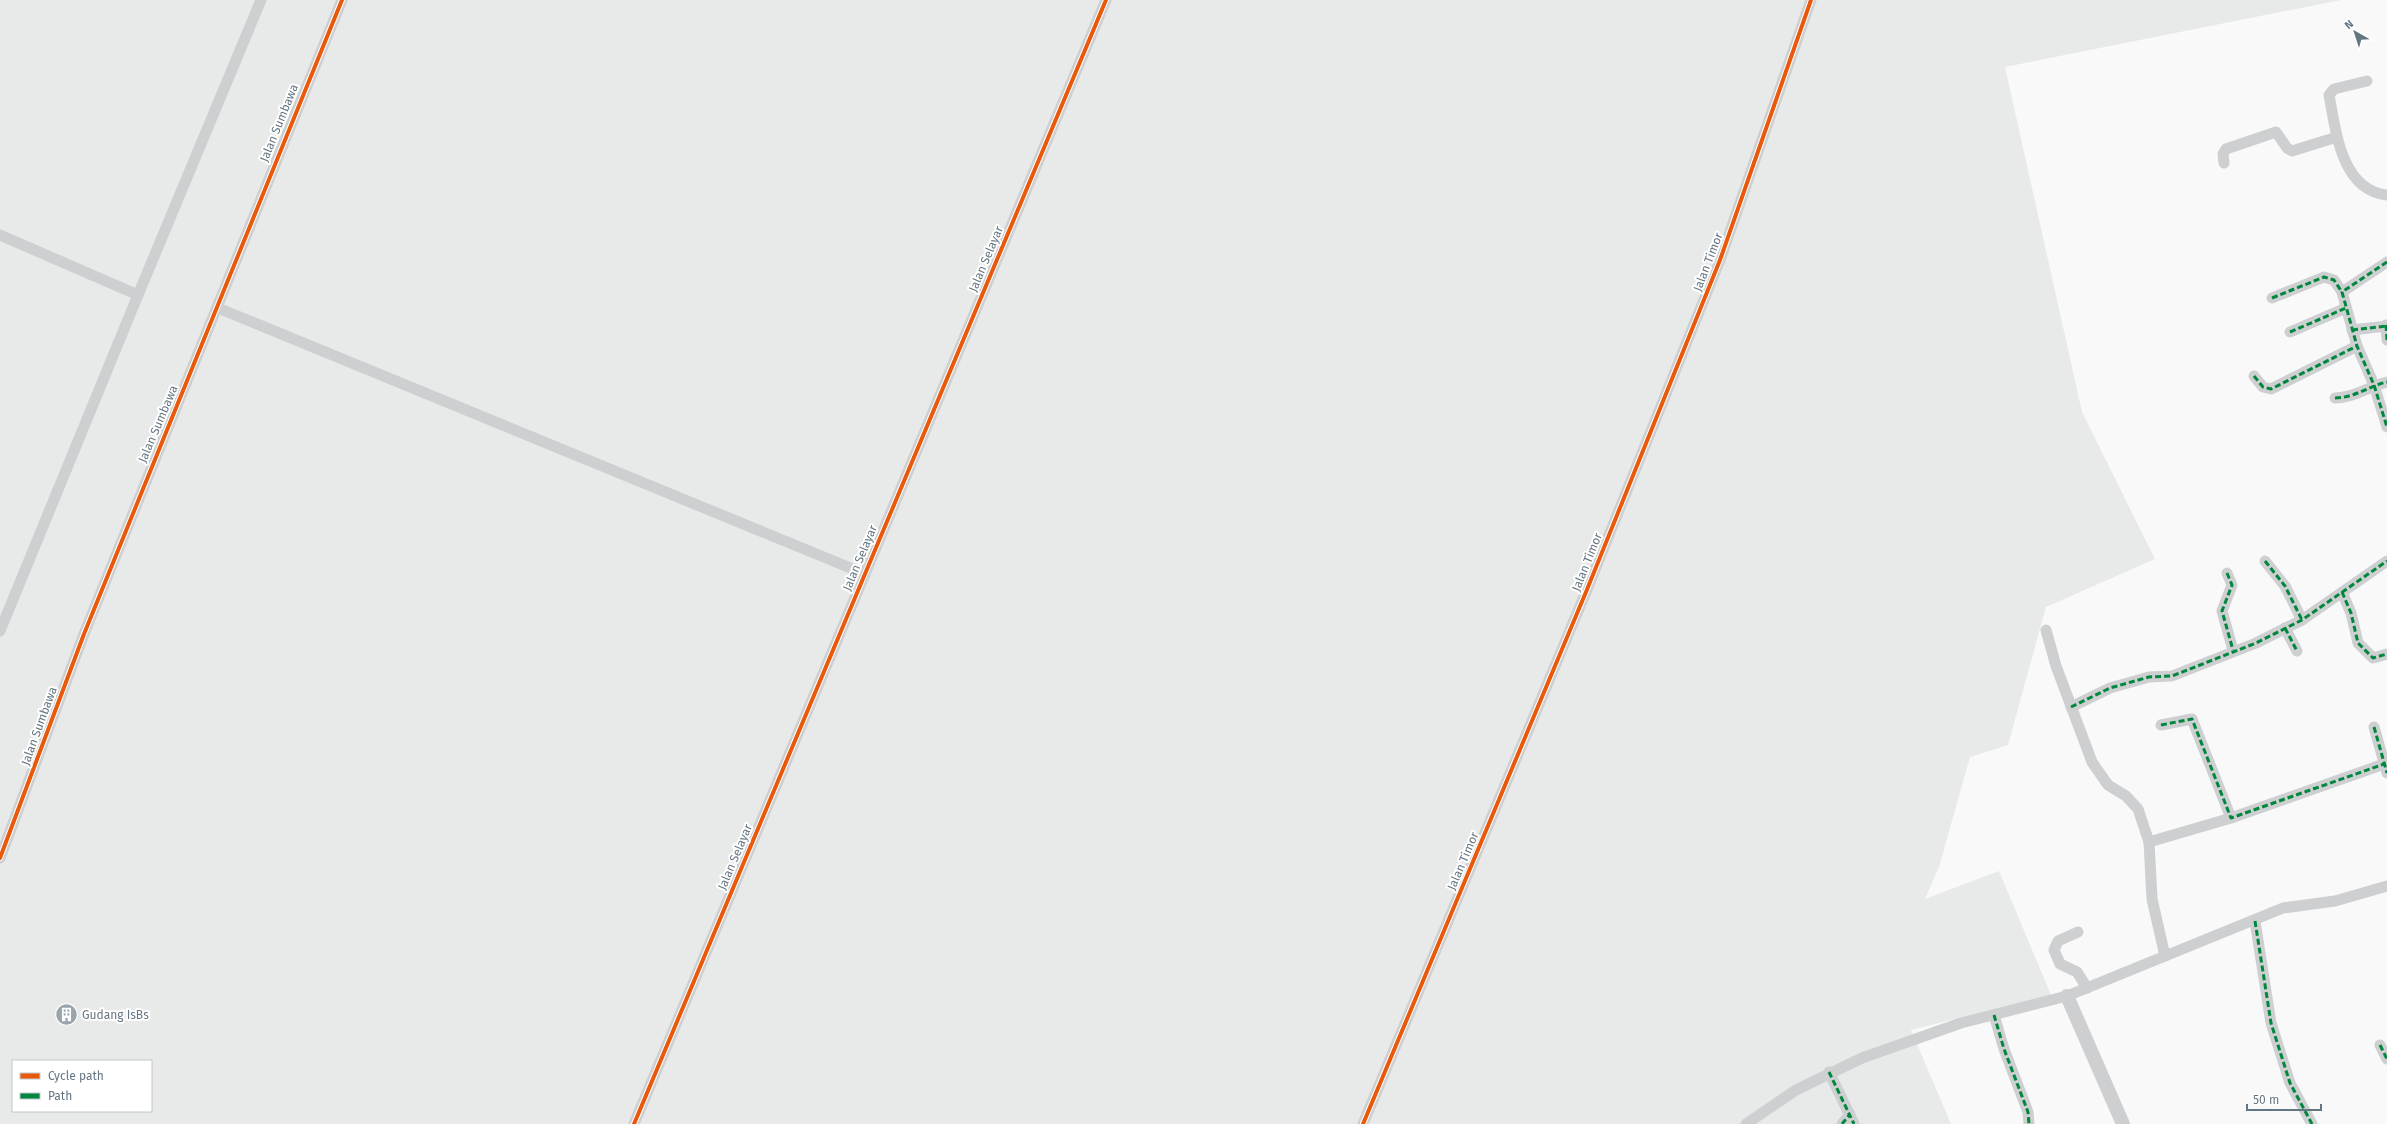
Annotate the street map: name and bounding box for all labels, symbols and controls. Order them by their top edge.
north arrow [2335,12,2375,52]
text: N [2342,17,2356,32]
street label: Jalan Sumbawa [257,82,301,164]
street label: Jalan Selayar [966,224,1006,294]
street label: Jalan Timor [1690,230,1726,293]
street label: Jalan Sumbawa [135,383,181,465]
street label: Jalan Selayar [840,523,880,593]
street label: Jalan Timor [1569,530,1605,593]
street label: Jalan Sumbawa [18,685,60,767]
street label: Jalan Selayar [715,822,755,892]
street label: Jalan Timor [1444,829,1482,892]
building icon: Gudang IsBs [53,1002,79,1028]
place label: Gudang IsBs [82,1008,149,1022]
legend [12,1060,152,1112]
text: Cycle path [48,1069,104,1083]
scale bar [2247,1086,2321,1112]
text: Path [48,1089,72,1103]
text: 50 m [2253,1093,2279,1107]

